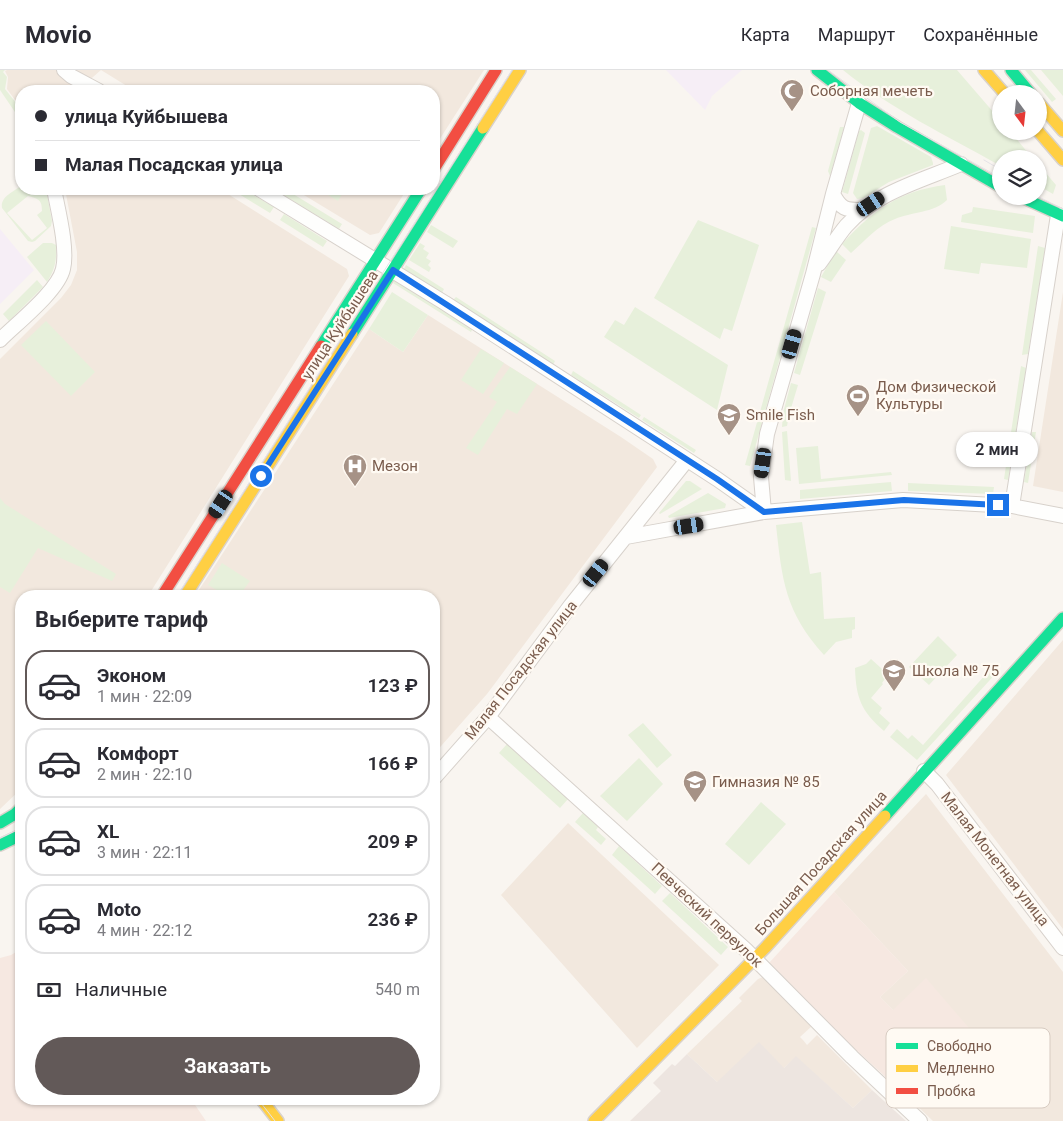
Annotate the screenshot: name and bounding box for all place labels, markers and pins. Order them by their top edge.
mosque icon: Соборная мечеть [779,78,805,112]
place label: Соборная мечеть [810,82,933,100]
place label: Дом Физической Культуры [876,378,996,413]
sports icon: Дом Физической Культуры [845,383,871,417]
school or university icon: Smile Fish [716,402,742,436]
place label: Smile Fish [746,406,815,424]
hospital icon: Мезон [342,453,368,487]
place label: Мезон [372,457,418,475]
school or university icon: Школа № 75 [881,658,907,692]
place label: Школа № 75 [912,662,999,680]
school or university icon: Гимназия № 85 [682,769,708,803]
place label: Гимназия № 85 [712,773,820,791]

